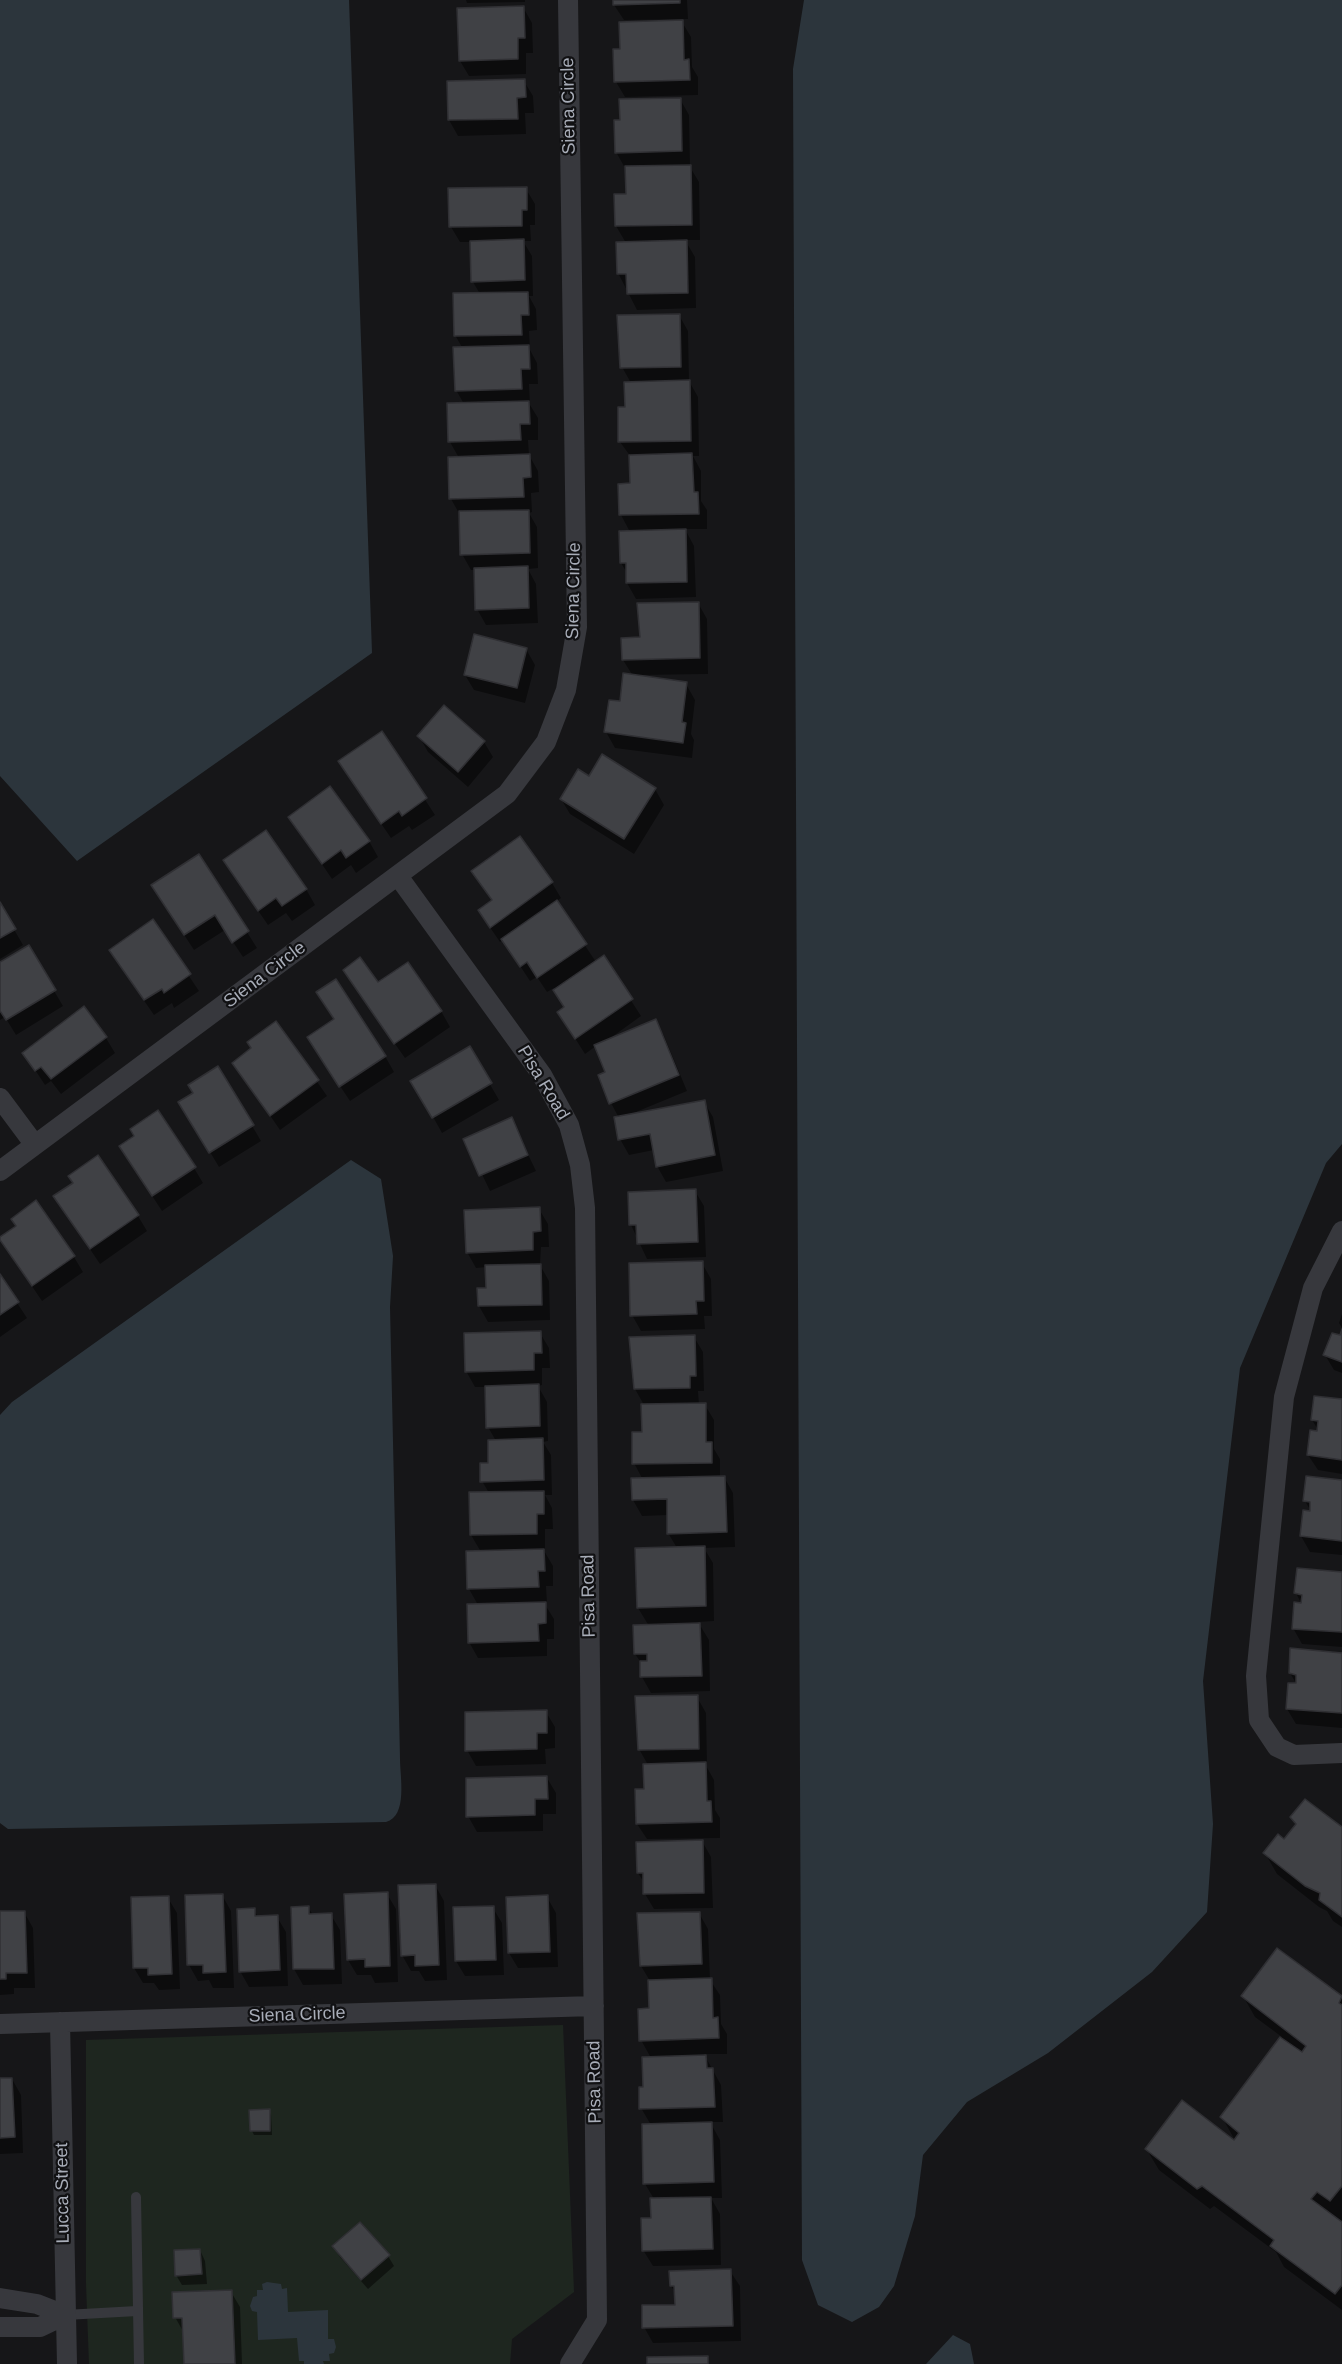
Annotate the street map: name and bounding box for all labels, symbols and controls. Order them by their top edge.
street label: Siena Circle [557,57,581,155]
street label: Siena Circle [562,542,586,640]
street label: Siena Circle [220,937,310,1013]
street label: Pisa Road [512,1042,574,1124]
street label: Pisa Road [577,1554,601,1638]
street label: Siena Circle [248,2003,346,2027]
street label: Pisa Road [583,2040,607,2124]
street label: Lucca Street [51,2142,75,2244]

